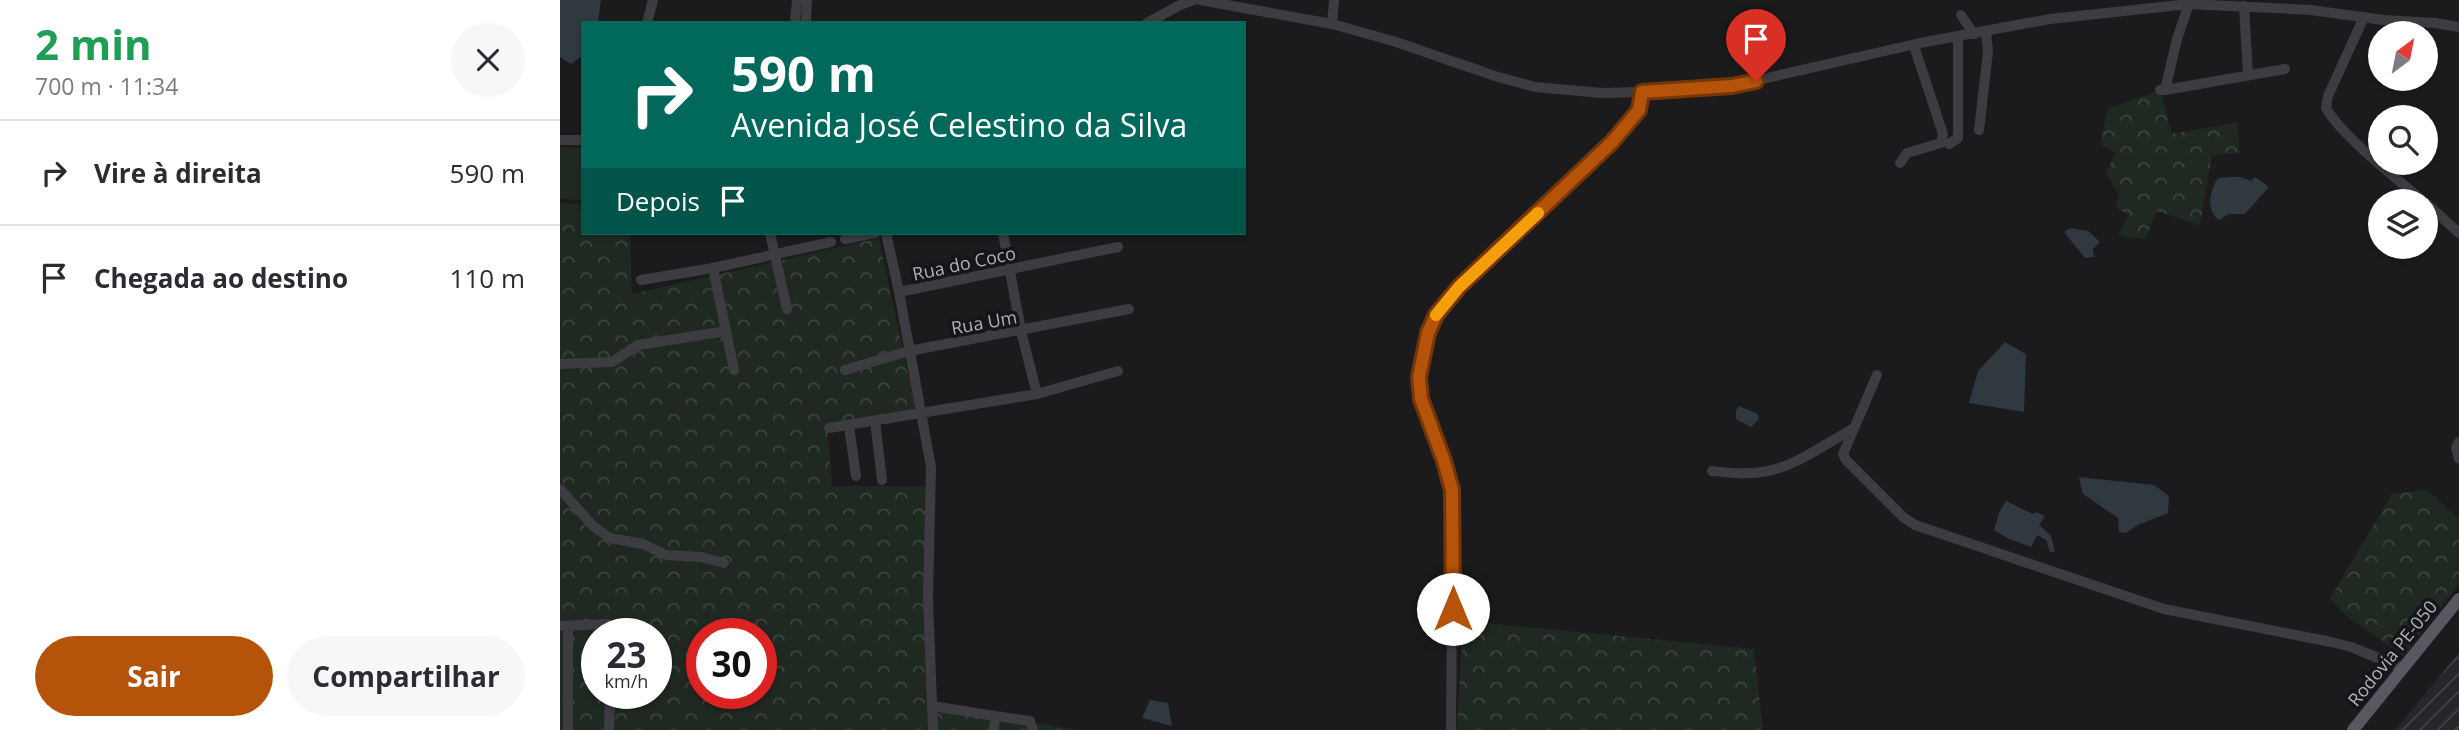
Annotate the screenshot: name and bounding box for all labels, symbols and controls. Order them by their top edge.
pin [1726,9,1786,81]
text: 2 min [35,15,152,72]
icon: arrive [1737,20,1775,58]
north arrow [2368,21,2438,91]
map controls [2368,21,2438,259]
button: close [451,23,525,97]
text: 590 m [731,40,876,106]
icon: right [616,49,707,140]
text: 700 m · 11:34 [35,70,178,102]
text: Avenida José Celestino da Silva [731,103,1187,146]
button: search [2368,105,2438,175]
icon: right [35,154,73,192]
text: Vire à direita [94,155,262,191]
text: 590 m [450,155,525,191]
icon: arrive [714,182,752,220]
text: Depois [616,183,700,219]
button: layers [2368,189,2438,259]
street label: Rua do Coco [910,240,1018,286]
icon: arrive [35,259,73,297]
text: Chegada ao destino [94,260,348,296]
text: 110 m [450,260,525,296]
street label: Rua Um [949,304,1019,340]
position arrow [1416,572,1490,646]
street label: Rodovia PE-050 [2342,595,2442,711]
speed limit sign: 30 [686,618,777,709]
text: 23 [606,631,647,678]
button: Sair [35,636,273,716]
button: Compartilhar [287,636,525,716]
text: km/h [605,669,648,693]

